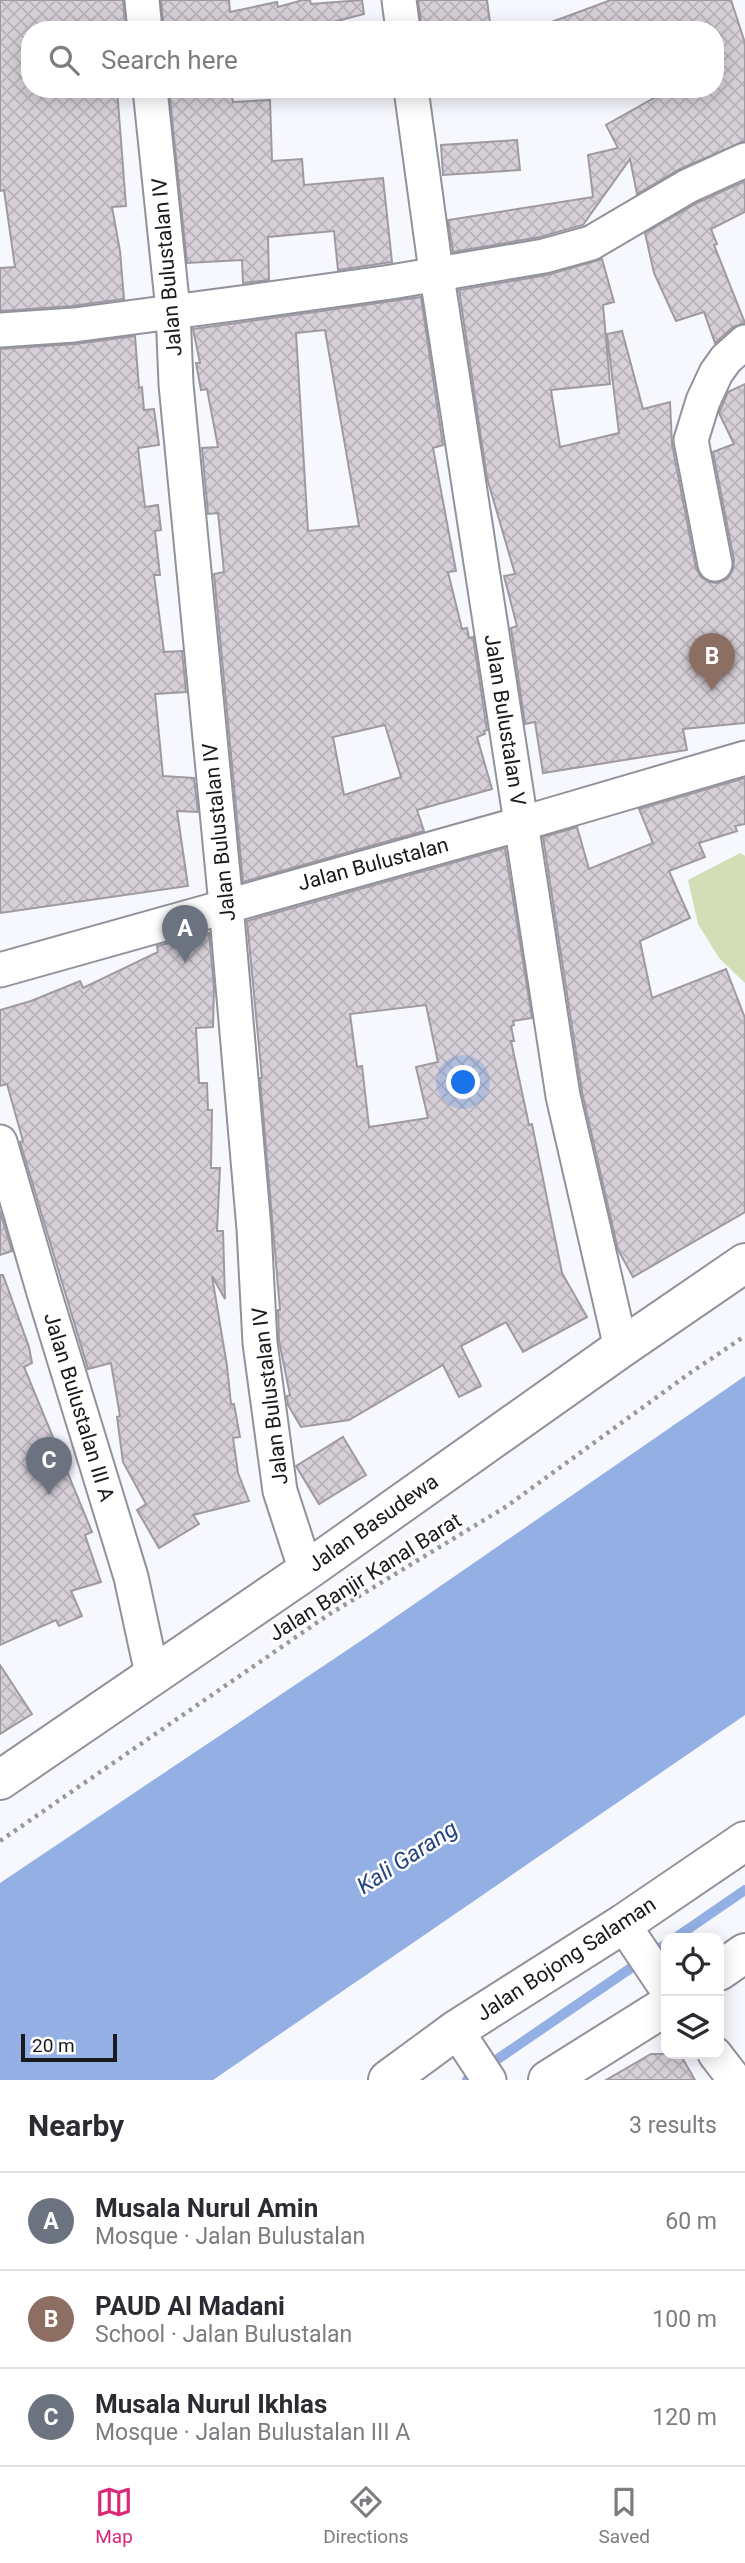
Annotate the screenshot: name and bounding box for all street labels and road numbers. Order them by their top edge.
street label: Jalan Bulustalan IV [147,176,187,357]
street label: Jalan Bulustalan V [480,632,531,808]
street label: Jalan Bulustalan IV [198,741,240,922]
street label: Jalan Bulustalan [295,832,451,896]
street label: Jalan Bulustalan IV [247,1305,293,1486]
street label: Jalan Bulustalan III A [39,1310,119,1505]
street label: Jalan Basudewa [303,1469,443,1577]
street label: Jalan Banjir Kanal Barat [264,1508,466,1646]
street label: Jalan Bojong Salaman [472,1892,660,2026]

